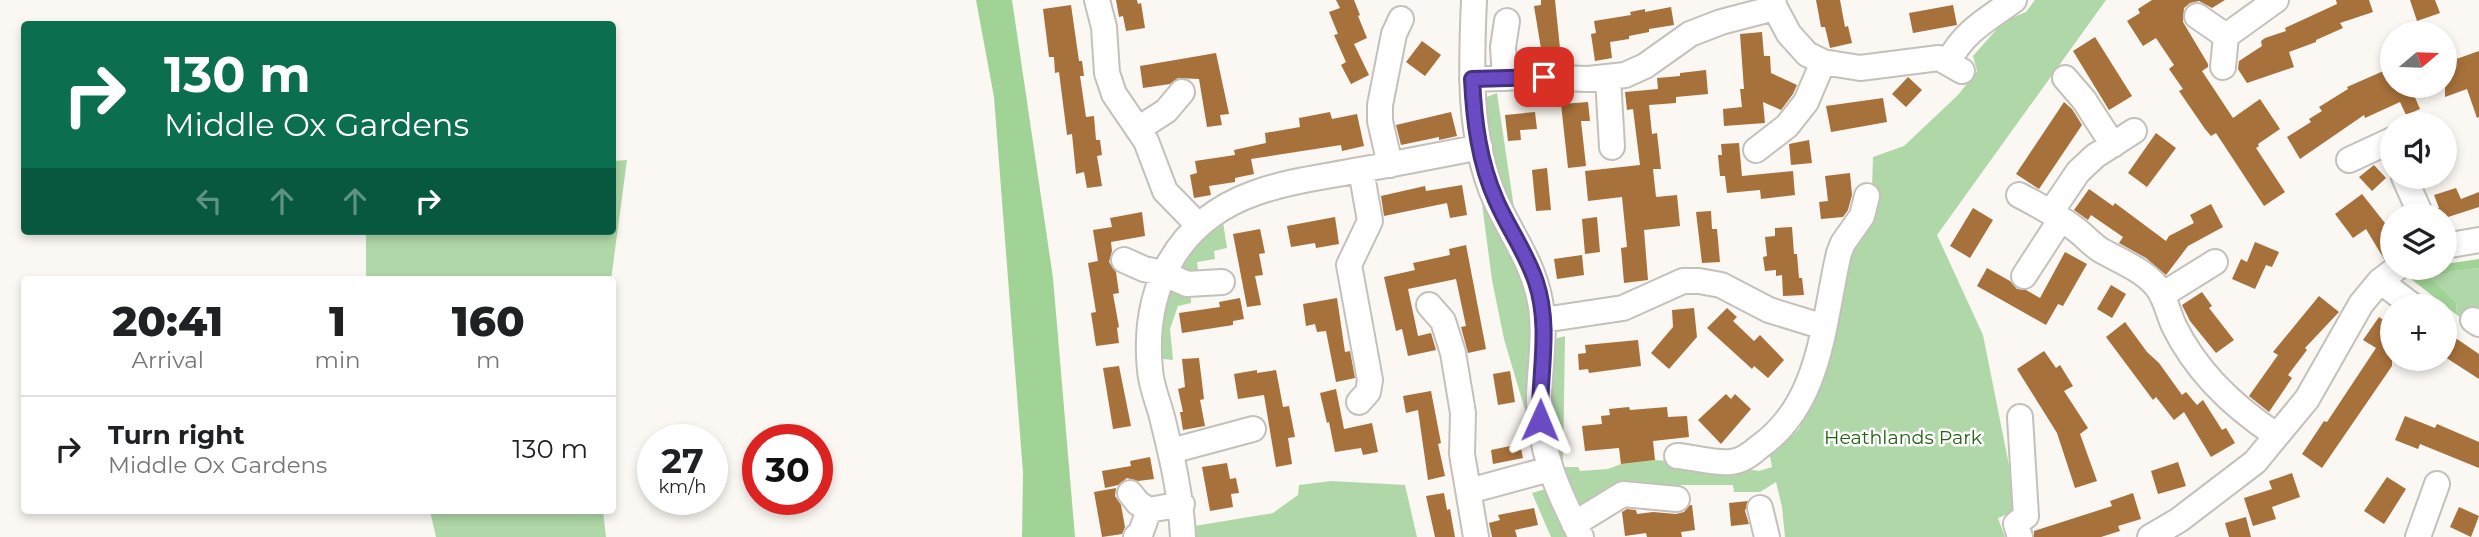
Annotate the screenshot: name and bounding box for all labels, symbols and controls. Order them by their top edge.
north arrow [2380,21,2457,98]
map controls [2380,21,2457,371]
text: 130 m [164,45,311,104]
pin [1514,47,1574,107]
icon: right [49,49,140,140]
icon: arrive [1525,58,1563,96]
text: Middle Ox Gardens [164,105,469,144]
button: sound [2380,112,2457,189]
icon: left [190,182,228,220]
icon: ahead [263,182,301,220]
icon: ahead [336,182,374,220]
icon: right [409,182,447,220]
button: layers [2380,203,2457,280]
button: + [2380,294,2457,371]
text: 20:41 [112,295,223,347]
text: 1 [329,295,346,347]
text: 160 [452,295,525,347]
text: Arrival [131,346,204,374]
text: min [315,346,361,374]
text: m [476,346,501,374]
position arrow [1503,383,1577,457]
text: Turn right [108,419,244,451]
speed limit sign: 30 [742,424,833,515]
park label: Heathlands Park [1824,426,1983,449]
icon: right [49,430,87,468]
text: 130 m [512,433,588,465]
text: 27 [661,439,704,482]
text: Middle Ox Gardens [108,451,327,479]
text: km/h [658,476,707,498]

